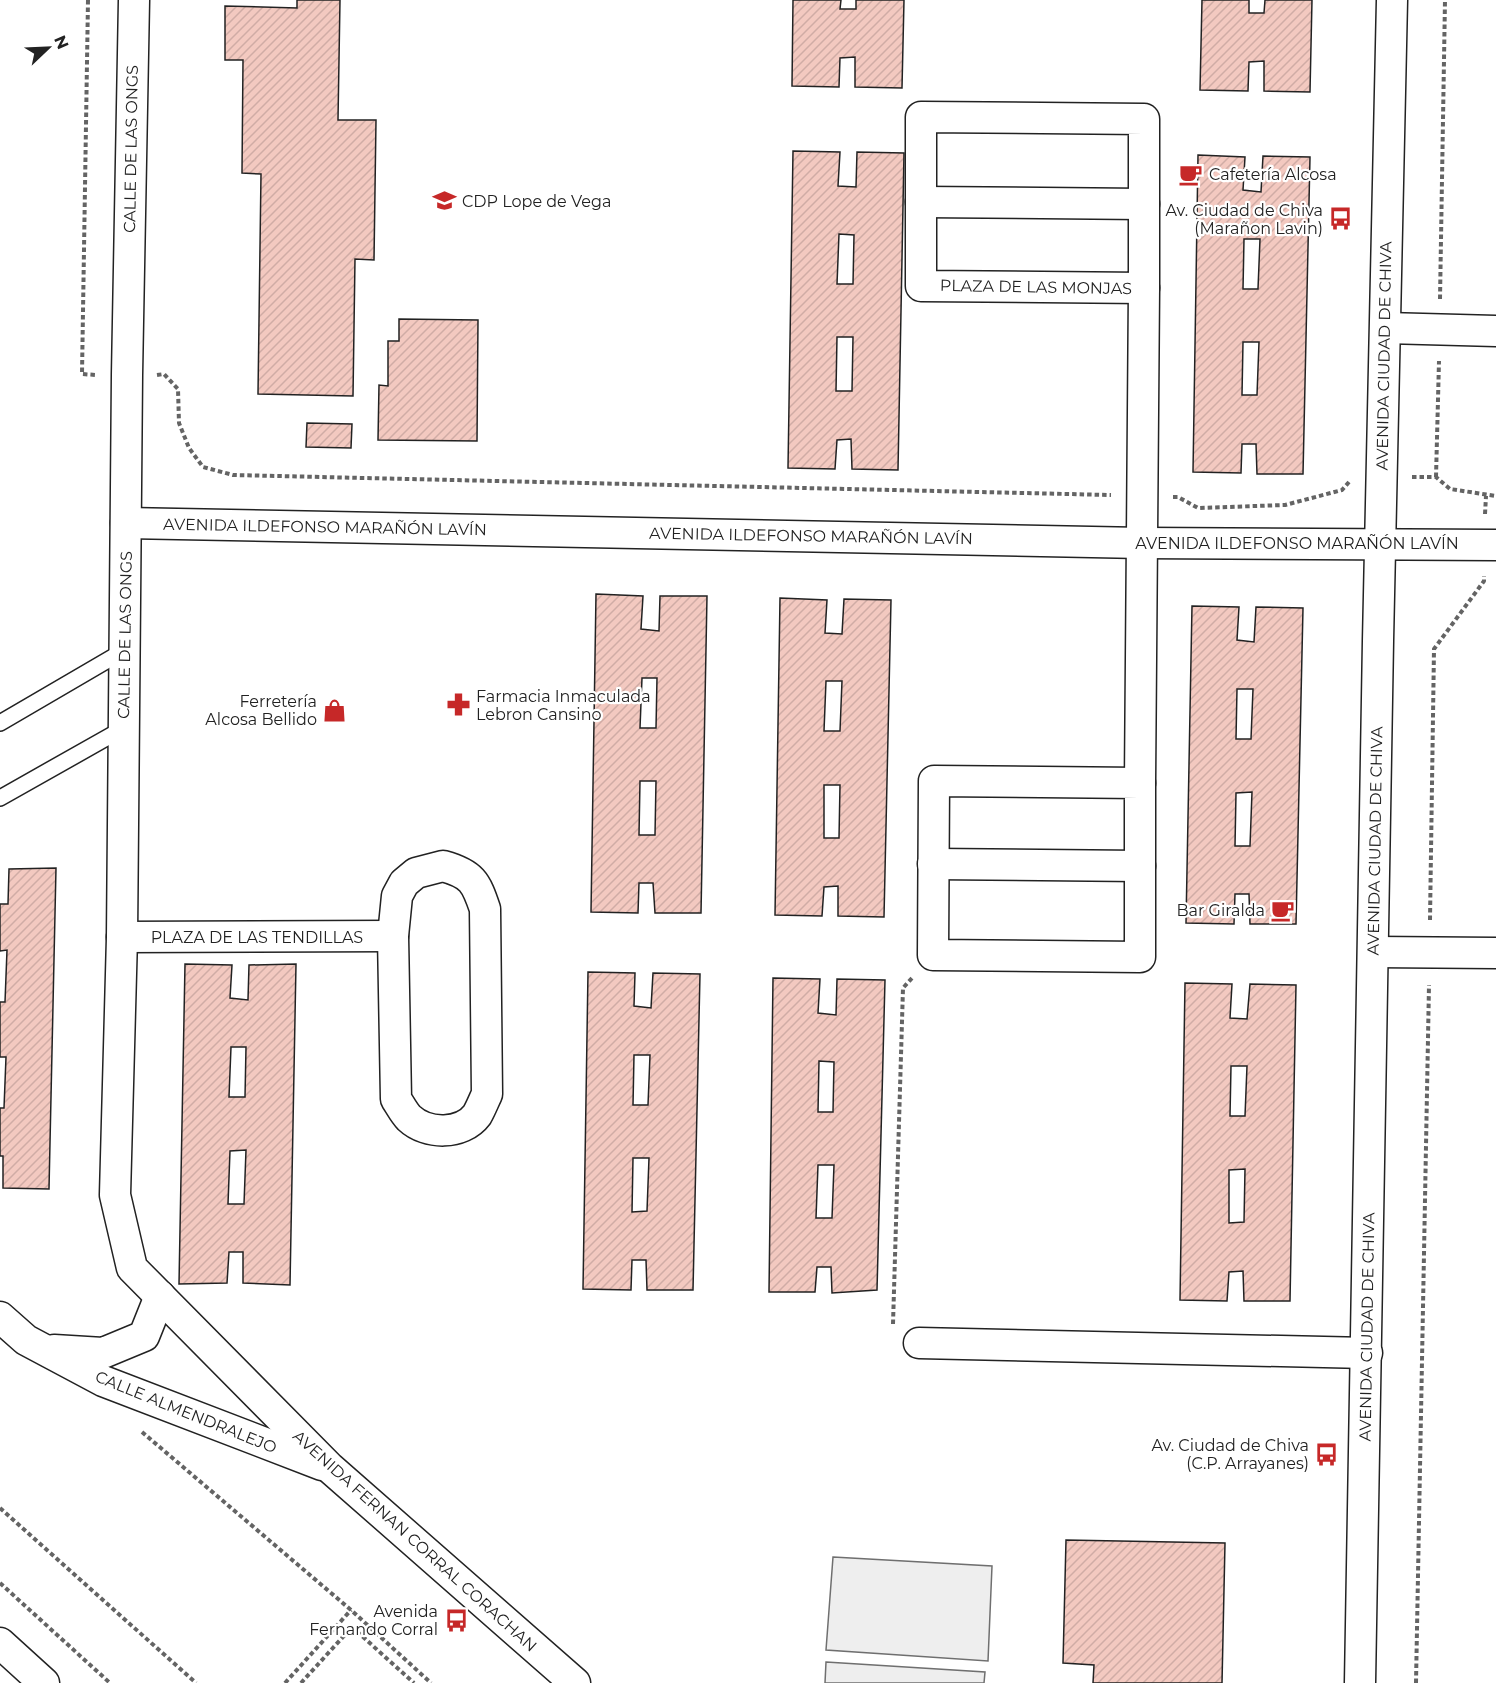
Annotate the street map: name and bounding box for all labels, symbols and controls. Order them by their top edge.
north arrow [18,18,78,78]
text: N [50,33,73,52]
street label: CALLE DE LAS ONGS [120,65,142,233]
cafe icon: Cafetería Alcosa [1178,161,1204,187]
place label: Cafetería Alcosa [1209,165,1337,184]
school or university icon: CDP Lope de Vega [431,188,457,214]
place label: CDP Lope de Vega [462,192,611,211]
place label: Av. Ciudad de Chiva (Marañon Lavin) [1166,201,1323,238]
bus stop icon: Av. Ciudad de Chiva (Marañon Lavin) [1328,206,1354,232]
street label: AVENIDA CIUDAD DE CHIVA [1373,241,1396,471]
street label: PLAZA DE LAS MONJAS [940,276,1132,298]
street label: AVENIDA ILDEFONSO MARAÑÓN LAVÍN [163,515,487,539]
street label: AVENIDA ILDEFONSO MARAÑÓN LAVÍN [649,524,973,548]
street label: AVENIDA ILDEFONSO MARAÑÓN LAVÍN [1135,534,1459,553]
street label: CALLE DE LAS ONGS [114,551,136,719]
place label: Farmacia Inmaculada Lebron Cansino [476,687,651,724]
place label: Ferretería Alcosa Bellido [205,692,317,729]
pharmacy icon: Farmacia Inmaculada Lebron Cansino [445,692,471,718]
shop icon: Ferretería Alcosa Bellido [322,697,348,723]
street label: AVENIDA CIUDAD DE CHIVA [1364,726,1387,956]
cafe icon: Bar Giralda [1270,897,1296,923]
place label: Bar Giralda [1176,901,1265,920]
street label: PLAZA DE LAS TENDILLAS [151,928,363,947]
street label: AVENIDA CIUDAD DE CHIVA [1356,1212,1379,1442]
street label: CALLE ALMENDRALEJO [93,1367,279,1457]
street label: AVENIDA FERNAN CORRAL CORACHAN [289,1426,541,1656]
place label: Av. Ciudad de Chiva (C.P. Arrayanes) [1152,1436,1309,1473]
bus stop icon: Av. Ciudad de Chiva (C.P. Arrayanes) [1314,1441,1340,1467]
place label: Avenida Fernando Corral [309,1602,438,1639]
bus stop icon: Avenida Fernando Corral [443,1607,469,1633]

